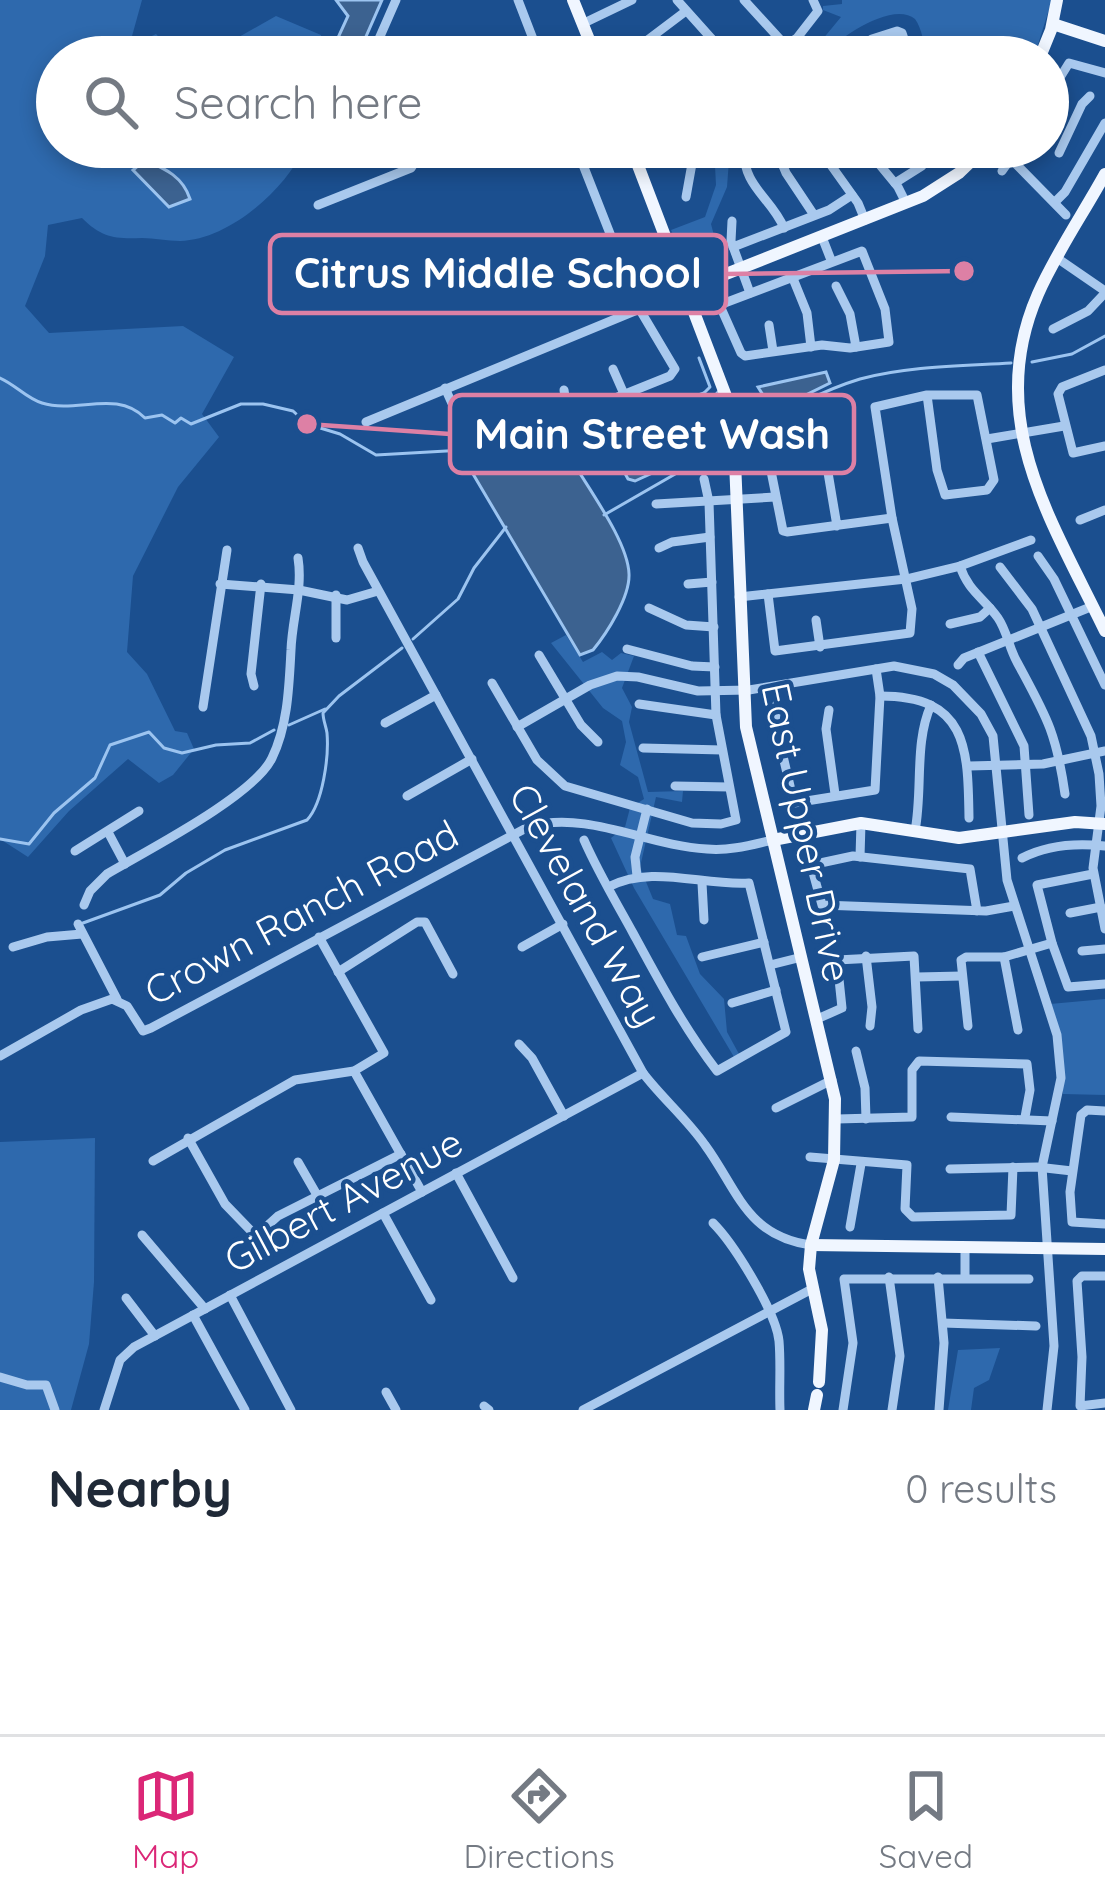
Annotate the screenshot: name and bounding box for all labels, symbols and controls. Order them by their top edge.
search box [36,36,1069,168]
icon: search [78,69,144,135]
text: Search here [174,74,422,130]
callout: Citrus Middle School [270,235,726,313]
text: Citrus Middle School [294,246,702,299]
callout: Main Street Wash [450,395,854,473]
text: Main Street Wash [474,407,830,460]
street label: East Upper Drive [751,678,863,986]
street label: Cleveland Way [499,775,673,1035]
street label: Crown Ranch Road [136,809,466,1015]
street label: Gilbert Avenue [216,1117,470,1283]
text: Nearby [48,1456,232,1520]
text: 0 results [905,1464,1057,1513]
tab: Map [132,1763,199,1876]
tab: Directions [463,1763,615,1876]
tab: Saved [879,1763,973,1876]

